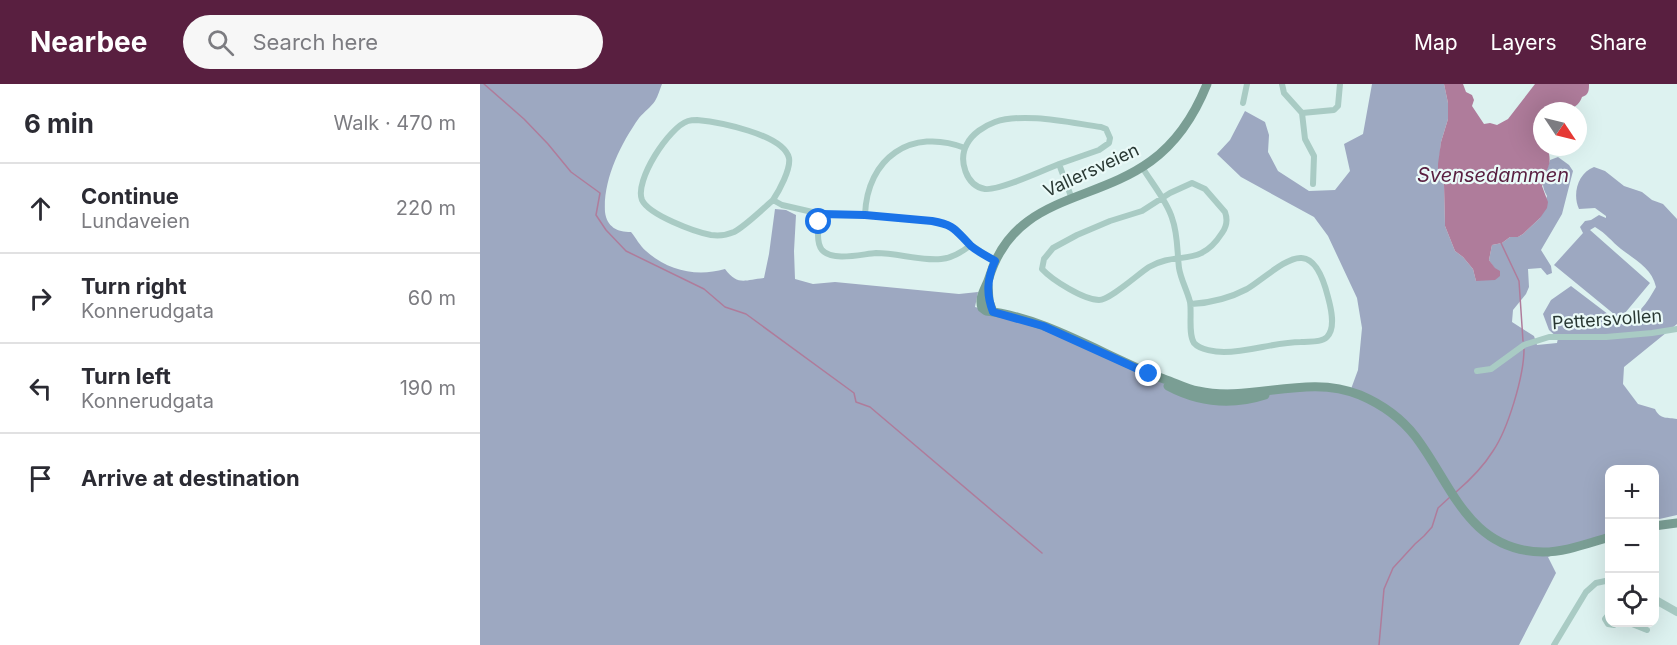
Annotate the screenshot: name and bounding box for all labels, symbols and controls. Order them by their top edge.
search box [183,15,603,69]
text: Nearbee [30,25,147,59]
icon: search [204,26,237,59]
text: Search here [252,29,378,55]
text: Map [1414,30,1458,55]
text: Layers [1491,30,1557,55]
text: Share [1590,30,1647,55]
north arrow [1533,102,1587,156]
text: 6 min [24,108,94,139]
text: Walk · 470 m [334,111,456,135]
street label: Vallersveien [1040,139,1142,201]
water label: Svensedammen [1417,163,1569,187]
text: Continue [81,183,179,209]
icon: ahead [24,192,57,225]
text: 220 m [396,196,456,220]
route start [805,208,831,234]
text: Lundaveien [81,209,190,233]
text: Turn right [81,273,187,299]
icon: right [24,282,57,315]
text: 60 m [408,286,456,310]
text: Konnerudgata [81,299,214,323]
street label: Pettersvollen [1551,305,1663,333]
route end [1135,360,1161,386]
text: Turn left [81,363,171,389]
icon: left [24,372,57,405]
text: 190 m [400,376,456,400]
text: Konnerudgata [81,389,214,413]
icon: arrive [24,462,57,495]
text: Arrive at destination [81,465,300,491]
map controls [1605,465,1659,627]
button: + [1605,465,1659,519]
button: − [1605,519,1659,573]
button: locate [1605,573,1659,627]

